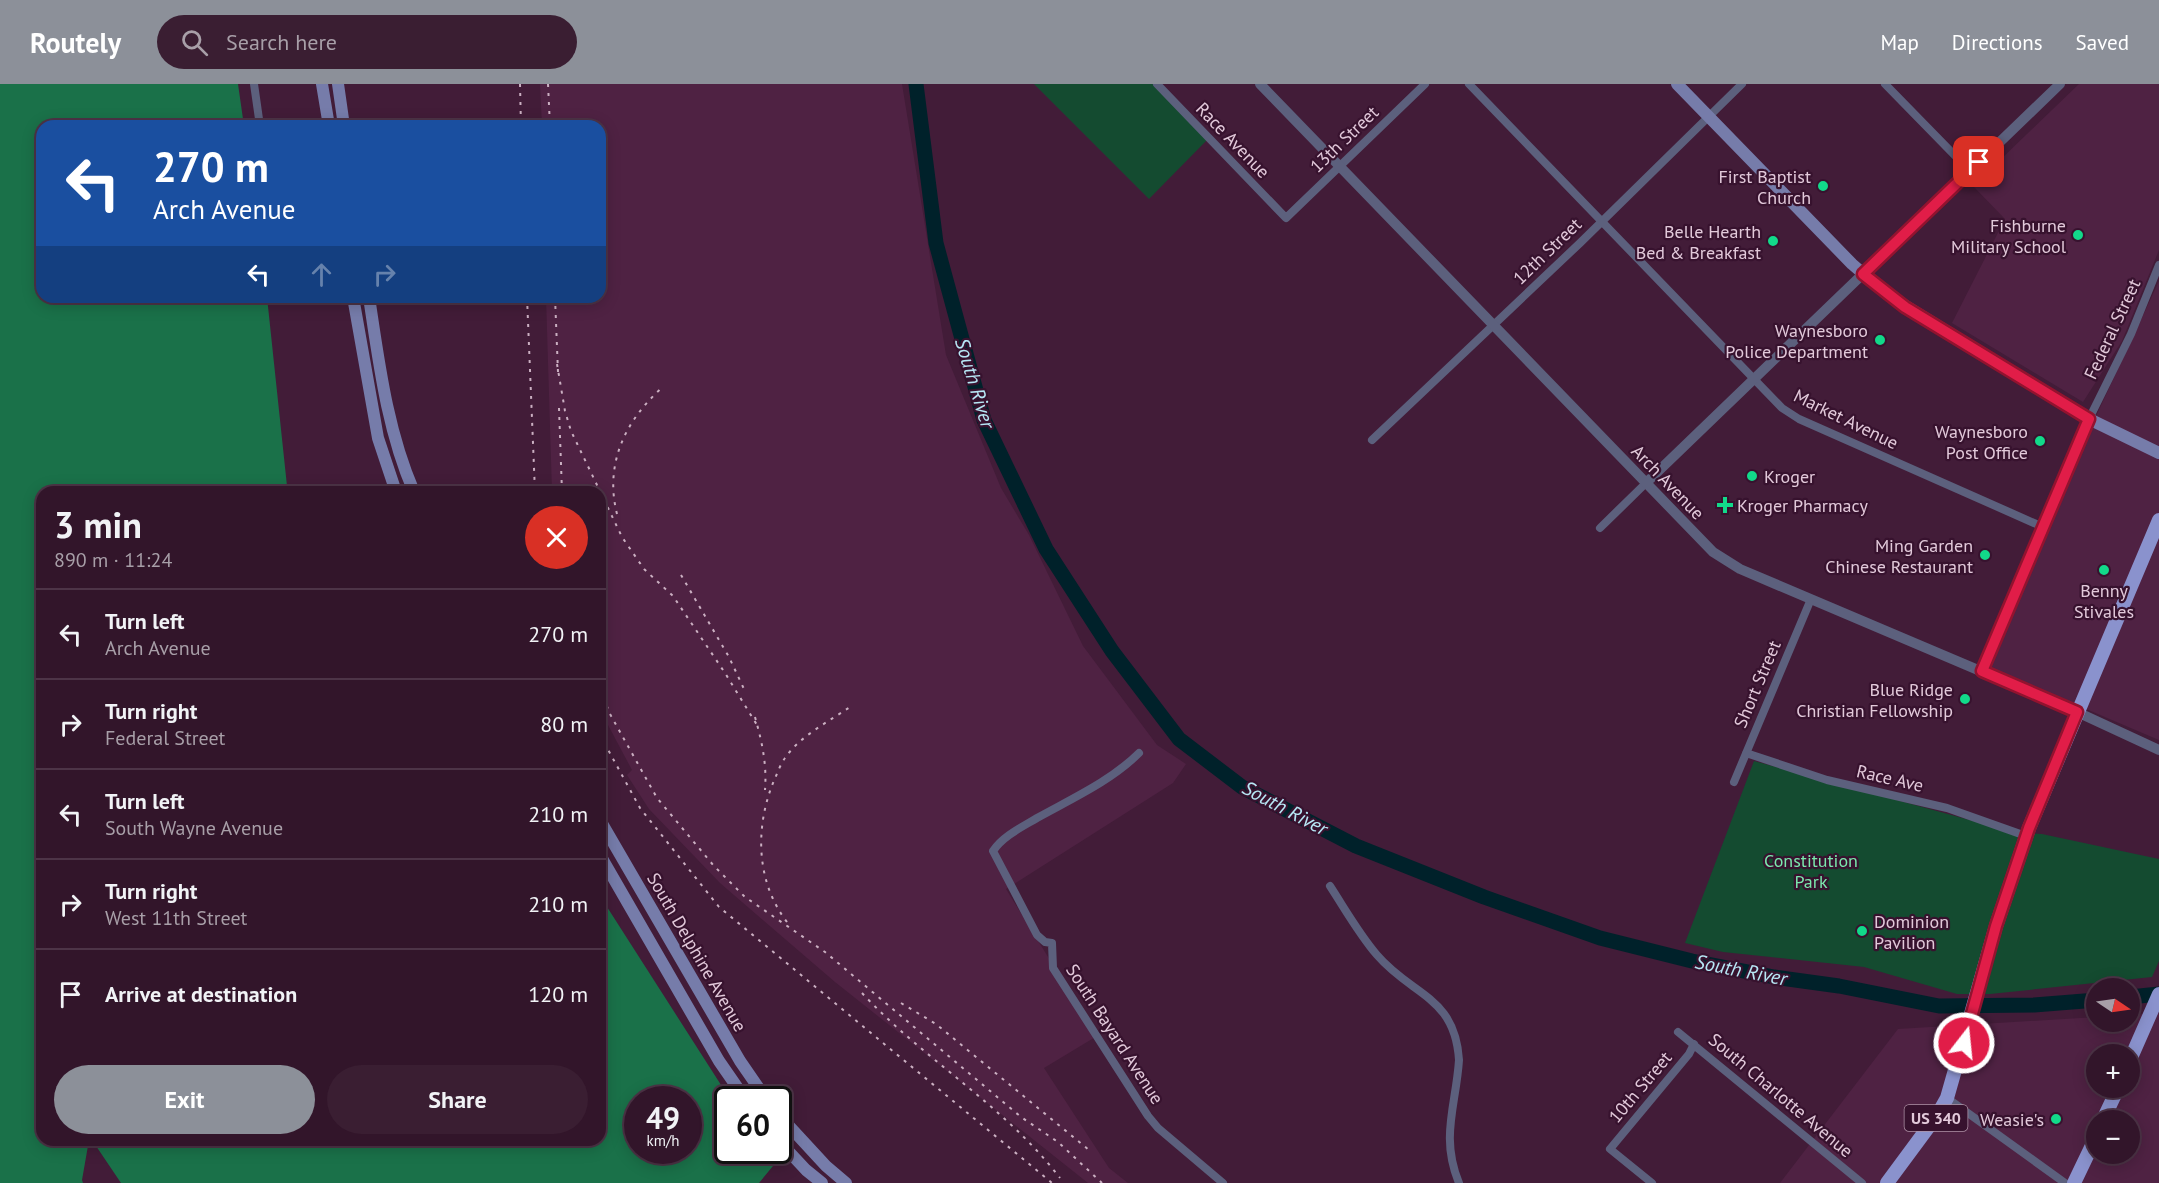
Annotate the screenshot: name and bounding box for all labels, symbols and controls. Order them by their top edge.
search box [157,15,577,69]
text: Routely [30,24,121,61]
icon: search [178,26,211,59]
text: Search here [226,28,337,56]
text: Map [1880,29,1919,56]
text: Directions [1952,29,2043,56]
text: Saved [2076,29,2129,56]
street label: Race Avenue [1191,97,1275,183]
street label: 13th Street [1305,101,1383,177]
pin [1953,136,2004,187]
text: 270 m [153,139,269,194]
icon: left [54,144,132,222]
icon: arrive [1962,145,1995,178]
place label: First Baptist Church [1718,165,1811,209]
marker: First Baptist Church [1816,179,1830,193]
text: Arch Avenue [153,192,296,226]
street label: 12th Street [1508,213,1586,289]
place label: Fishburne Military School [1951,214,2067,258]
place label: Belle Hearth Bed & Breakfast [1636,220,1761,264]
marker: Fishburne Military School [2071,228,2085,242]
marker: Belle Hearth Bed & Breakfast [1766,234,1780,248]
icon: left [242,258,275,291]
icon: ahead [305,258,338,291]
icon: right [368,258,401,291]
street label: Federal Street [2079,275,2145,383]
place label: Waynesboro Police Department [1725,319,1868,363]
marker: Waynesboro Police Department [1873,333,1887,347]
water label: South River [949,335,1001,433]
street label: Market Avenue [1790,384,1902,454]
place label: Waynesboro Post Office [1935,420,2028,464]
marker: Waynesboro Post Office [2033,434,2047,448]
street label: Arch Avenue [1627,440,1709,524]
place label: Kroger [1764,465,1815,488]
marker: Kroger [1745,469,1759,483]
place label: Kroger Pharmacy [1737,494,1868,517]
marker: Kroger Pharmacy [1718,498,1732,512]
text: 3 min [54,501,142,548]
button: close [525,506,588,569]
place label: Ming Garden Chinese Restaurant [1825,534,1973,578]
text: 890 m · 11:24 [54,547,172,573]
marker: Ming Garden Chinese Restaurant [1978,548,1992,562]
marker: Benny Stivales [2097,563,2111,577]
place label: Benny Stivales [2074,579,2134,623]
text: Turn left [105,607,185,635]
icon: left [54,618,87,651]
text: 270 m [528,620,588,648]
text: Arch Avenue [105,635,211,661]
street label: Short Street [1728,637,1786,731]
place label: Blue Ridge Christian Fellowship [1796,678,1953,722]
marker: Blue Ridge Christian Fellowship [1958,692,1972,706]
text: Turn right [105,697,197,725]
icon: right [54,708,87,741]
text: 80 m [540,710,588,738]
text: Federal Street [105,725,225,751]
street label: Race Ave [1854,759,1926,797]
water label: South River [1238,775,1333,842]
text: Turn left [105,787,185,815]
icon: left [54,798,87,831]
text: 210 m [528,800,588,828]
text: South Wayne Avenue [105,815,283,841]
park label: Constitution Park [1764,849,1858,893]
street label: South Delphine Avenue [642,868,752,1036]
text: Turn right [105,877,197,905]
icon: right [54,888,87,921]
text: 210 m [528,890,588,918]
text: West 11th Street [105,905,247,931]
place label: Dominion Pavilion [1874,910,1949,954]
marker: Dominion Pavilion [1855,924,1869,938]
water label: South River [1693,948,1791,992]
street label: South Bayard Avenue [1061,960,1169,1108]
icon: arrive [54,978,87,1011]
north arrow [2086,978,2140,1032]
map controls [2086,978,2140,1164]
text: Arrive at destination [105,980,297,1008]
text: 120 m [528,980,588,1008]
position arrow [1932,1011,1996,1075]
street label: South Charlotte Avenue [1704,1028,1858,1162]
button: + [2086,1044,2140,1098]
street label: 10th Street [1603,1047,1677,1127]
button: Exit [54,1065,315,1134]
button: Share [327,1065,588,1134]
speed limit sign: 60 [714,1086,792,1164]
text: 49 [646,1098,680,1137]
road number: US 340 [1904,1105,1968,1131]
place label: Weasie's [1980,1108,2044,1131]
button: − [2086,1110,2140,1164]
marker: Weasie's [2049,1112,2063,1126]
text: km/h [647,1131,679,1150]

